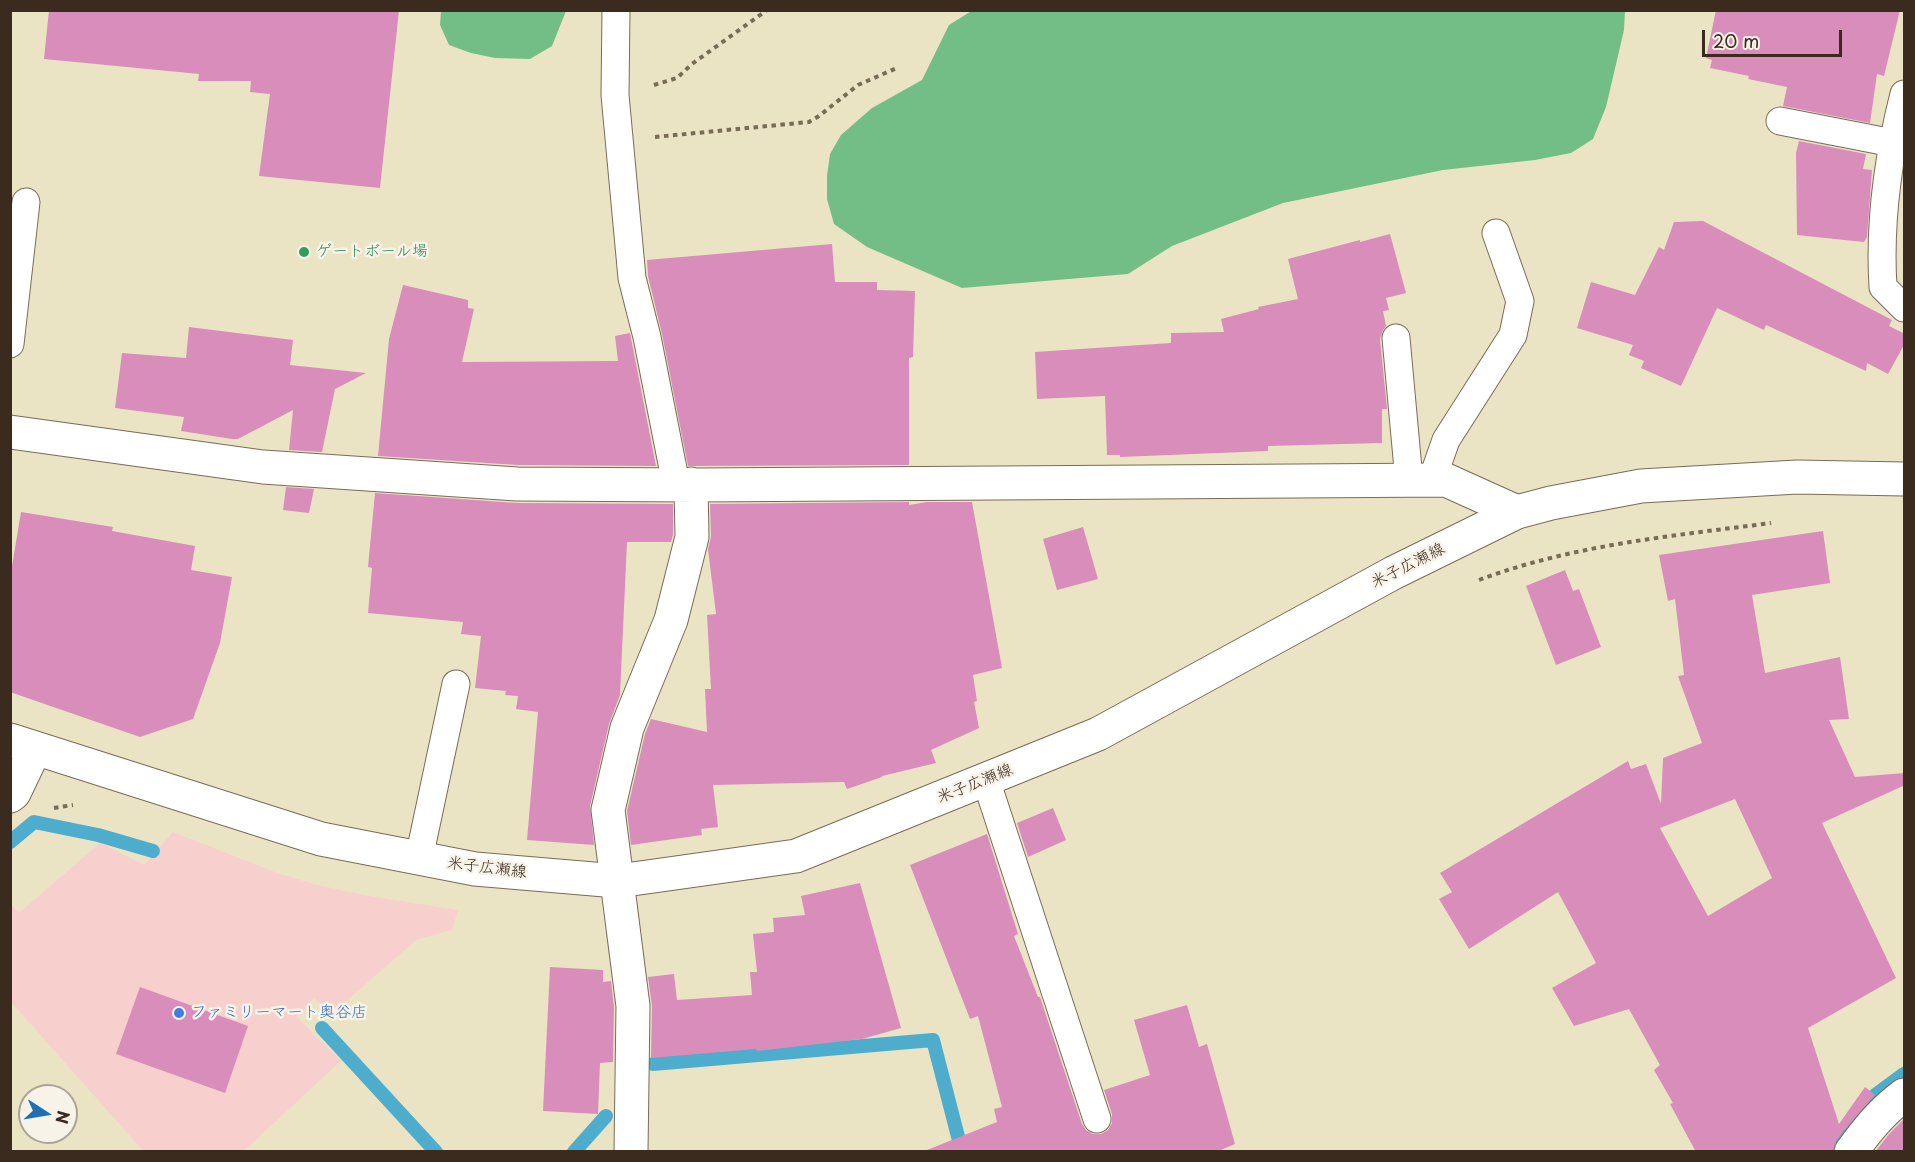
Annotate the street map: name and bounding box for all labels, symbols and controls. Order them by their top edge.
scale bar [1705,18,1844,56]
text: 20 m [1713,27,1759,54]
place label: ゲートボール場 [316,242,428,262]
marker: ゲートボール場 [297,245,311,259]
street label: 米子広瀬線 [1368,539,1448,593]
street label: 米子広瀬線 [934,760,1016,808]
street label: 米子広瀬線 [446,854,528,882]
place label: ファミリーマート奥谷店 [191,1003,367,1023]
marker: ファミリーマート奥谷店 [172,1006,186,1020]
north arrow [18,1084,78,1144]
text: N [51,1109,77,1126]

